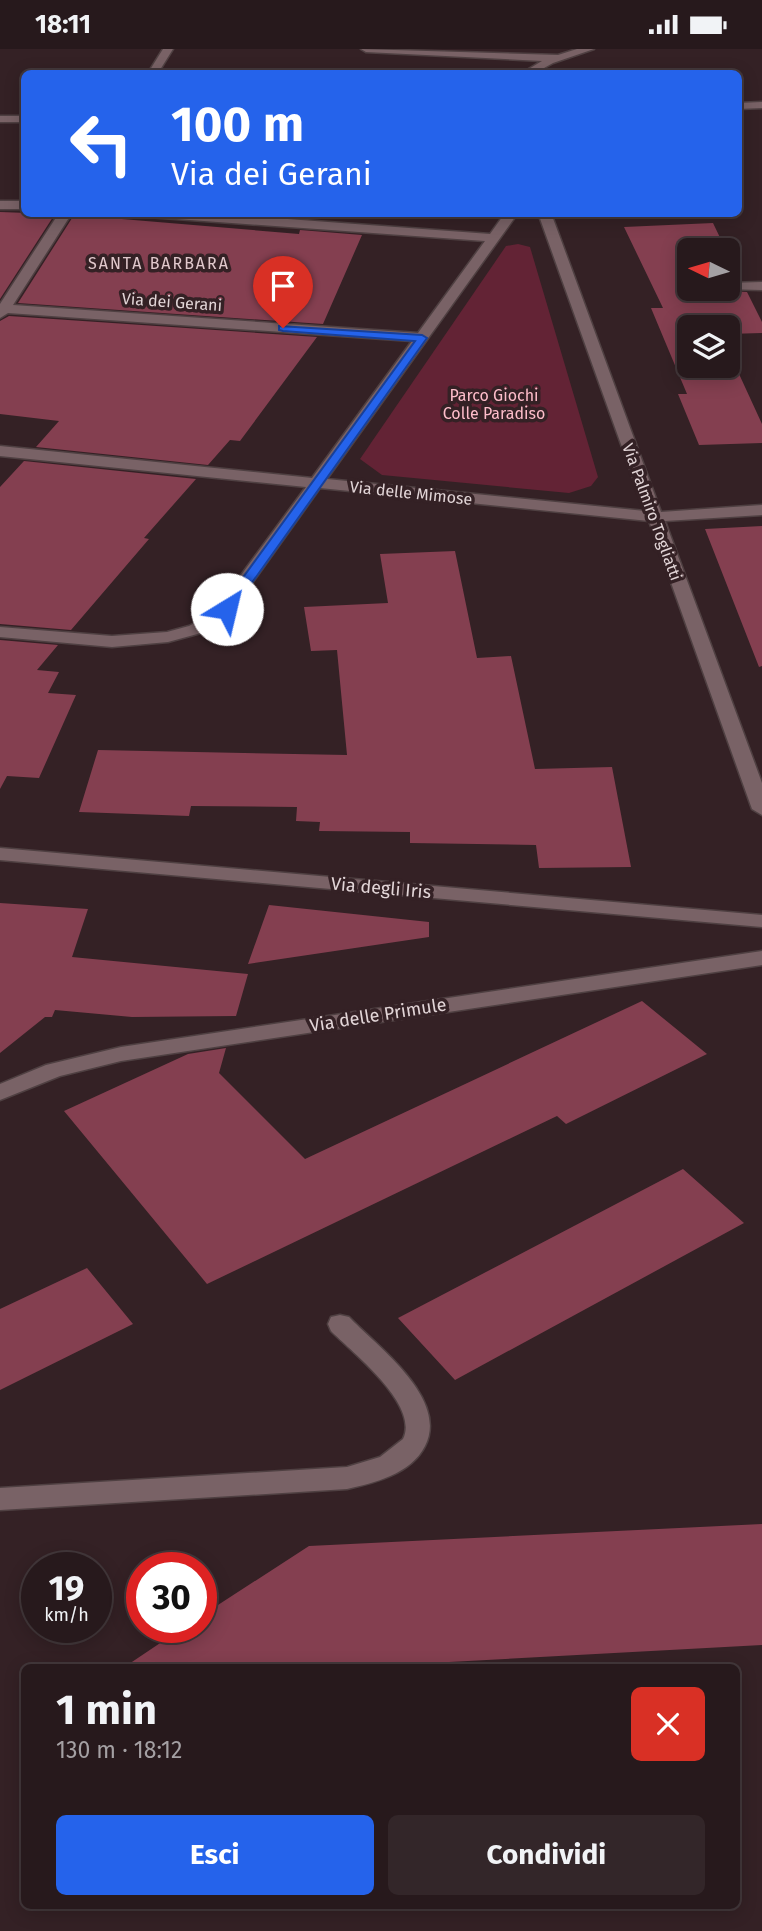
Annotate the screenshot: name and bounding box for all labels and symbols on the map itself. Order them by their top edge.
north arrow [677,238,740,301]
district label: SANTA BARBARA [88,254,230,273]
pin [253,256,313,328]
street label: Via dei Gerani [121,289,223,315]
park label: Parco Giochi Colle Paradiso [443,386,545,423]
street label: Via Palmiro Togliatti [618,441,686,583]
street label: Via delle Mimose [349,477,473,509]
position arrow [190,572,264,646]
street label: Via degli Iris [330,873,432,903]
street label: Via delle Primule [308,993,448,1037]
speed limit sign: 30 [126,1552,217,1643]

